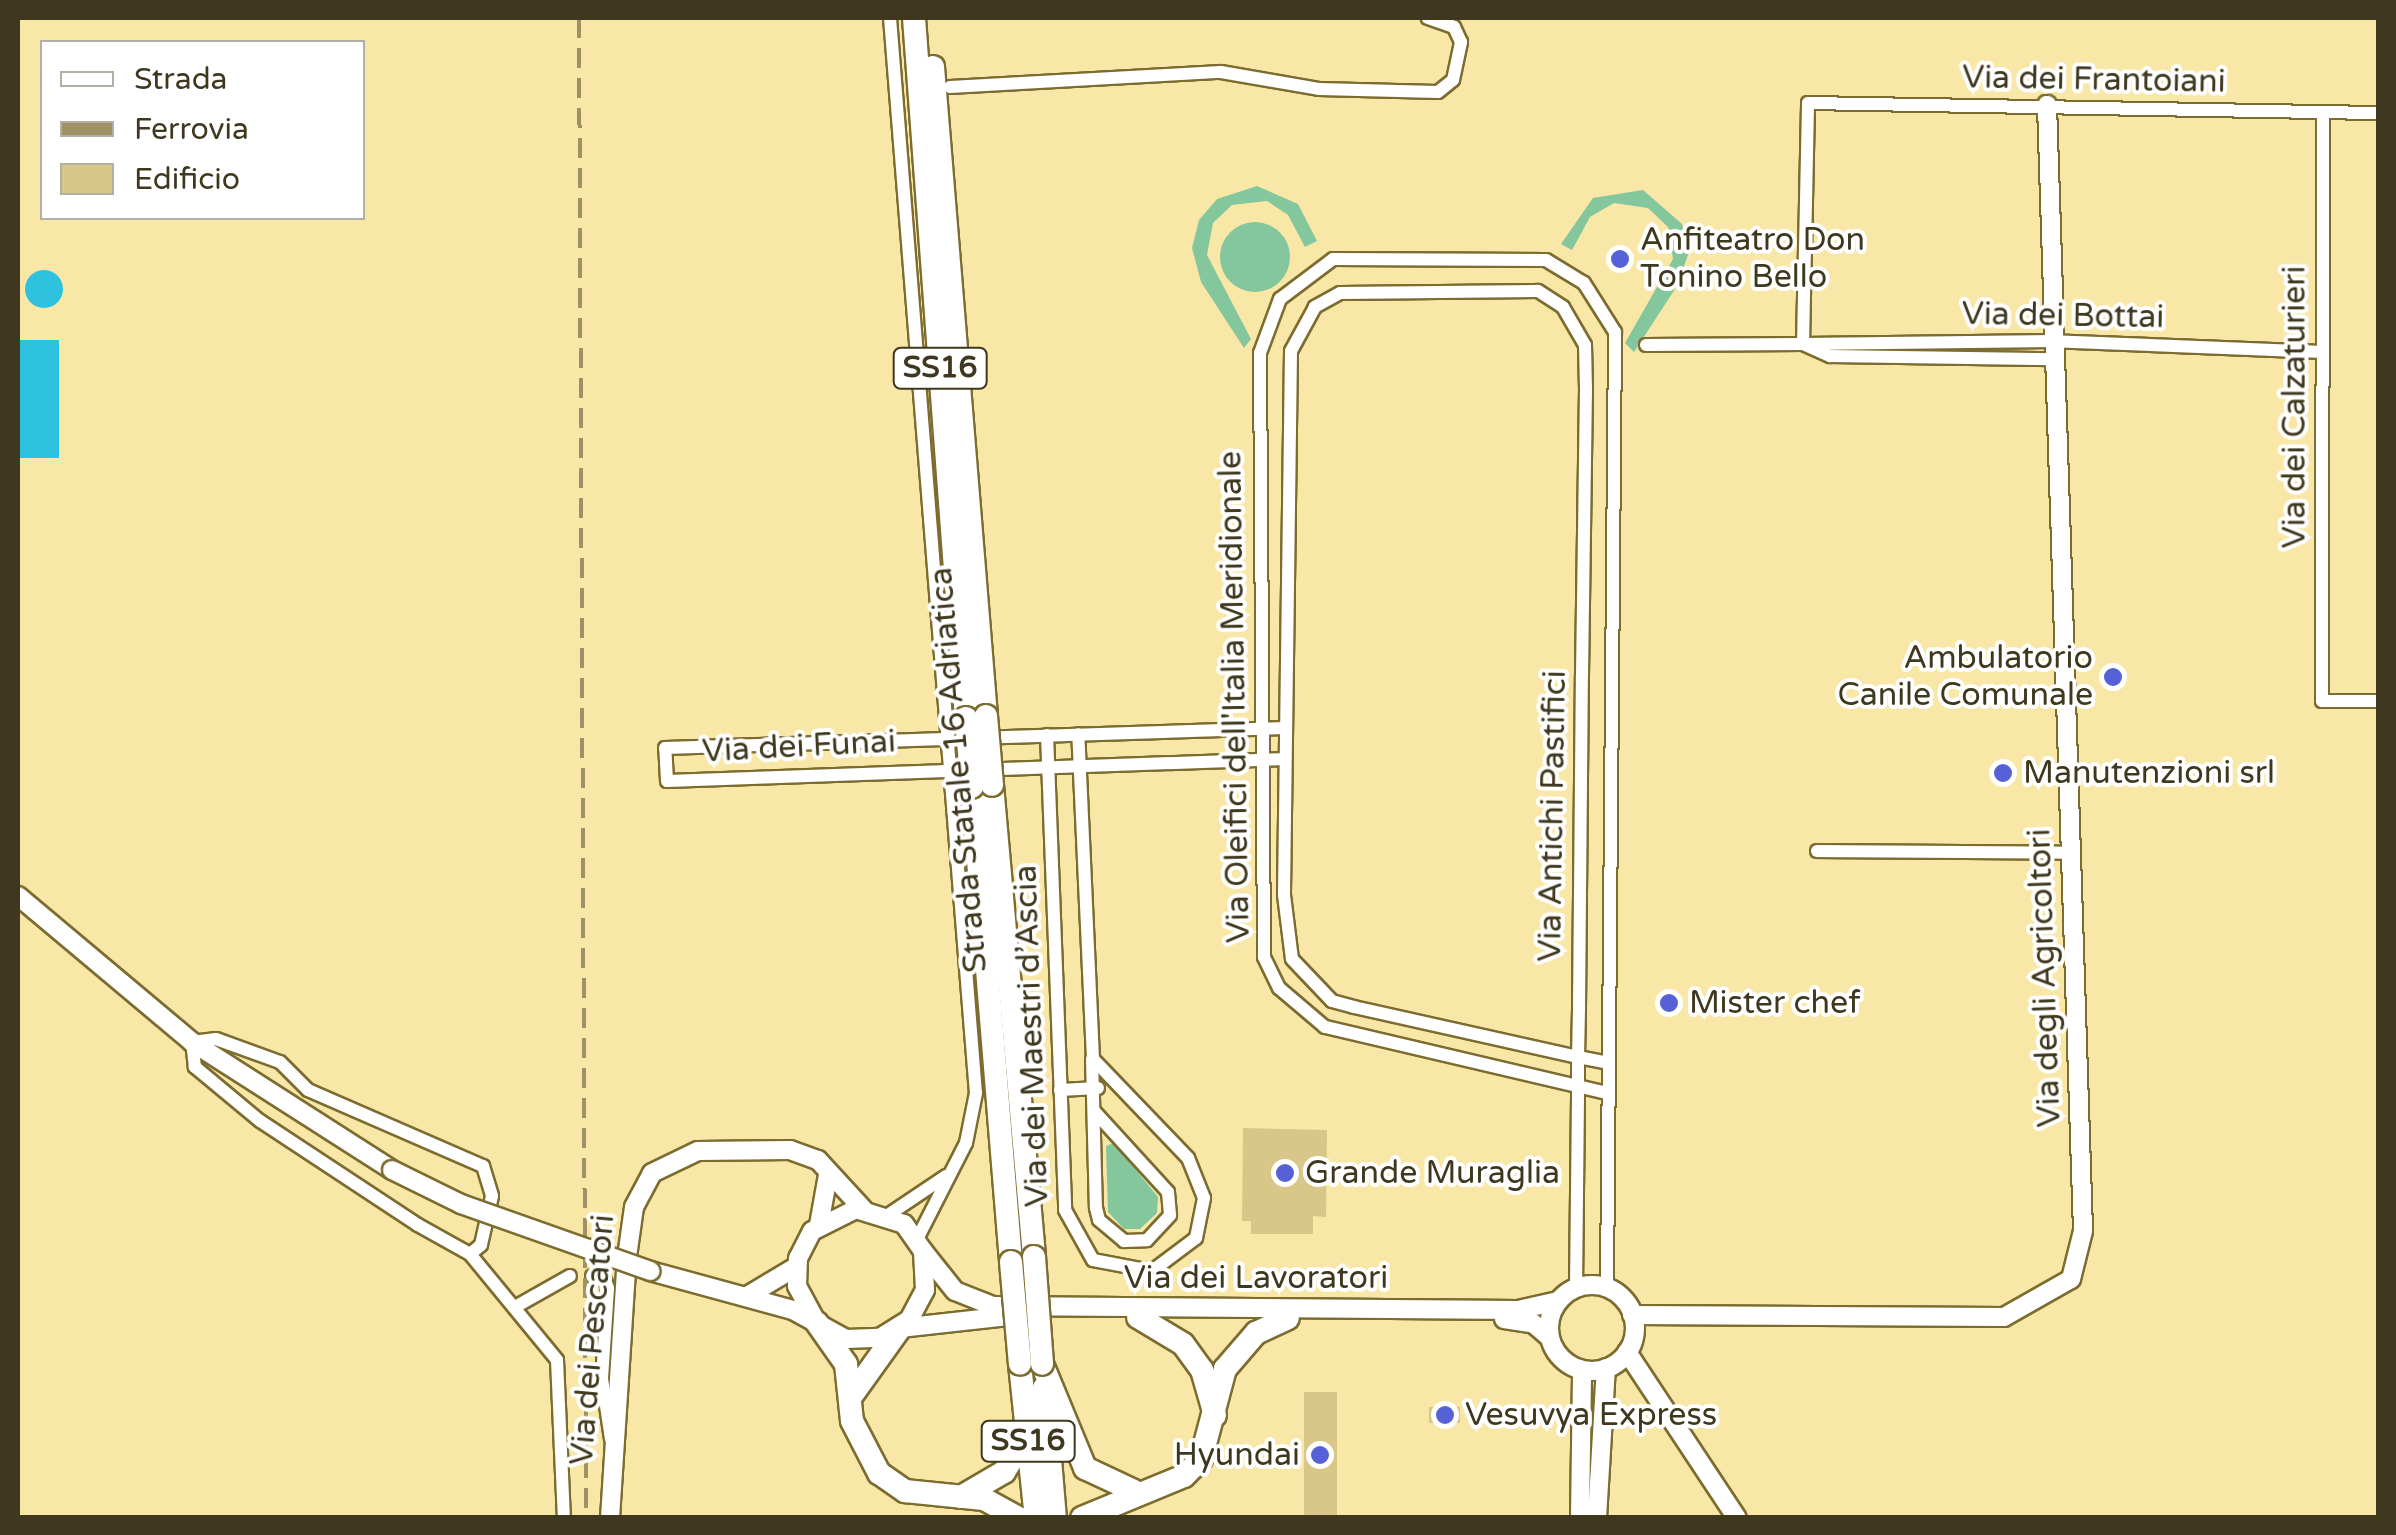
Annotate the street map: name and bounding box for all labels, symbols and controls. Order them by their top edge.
legend [40,40,365,220]
street label: Via dei Frantoiani [1962,59,2226,101]
text: Strada [134,61,227,98]
text: Ferrovia [134,111,249,148]
text: Edificio [134,161,240,198]
place label: Anfiteatro Don Tonino Bello [1640,222,1865,297]
marker: Anfiteatro Don Tonino Bello [1609,248,1631,270]
street label: Via dei Calzaturieri [2276,266,2314,548]
street label: Via dei Bottai [1961,295,2165,337]
road number: SS16 [892,343,988,393]
street label: Via Oleifici dell'Italia Meridionale [1212,451,1258,943]
street label: Strada Statale 16 Adriatica [922,566,996,974]
place label: Ambulatorio Canile Comunale [1837,640,2093,715]
marker: Ambulatorio Canile Comunale [2102,666,2124,688]
street label: Via Antichi Pastifici [1531,670,1575,962]
street label: Via dei Funai [701,723,897,771]
place label: Manutenzioni srl [2023,754,2275,792]
marker: Manutenzioni srl [1992,762,2014,784]
street label: Via degli Agricoltori [2021,828,2069,1128]
street label: Via dei Maestri d’Ascia [1007,864,1057,1208]
place label: Mister chef [1689,984,1860,1022]
marker: Mister chef [1658,992,1680,1014]
place label: Grande Muraglia [1305,1154,1560,1192]
marker: Grande Muraglia [1274,1162,1296,1184]
street label: Via dei Pescatori [563,1213,623,1467]
street label: Via dei Lavoratori [1124,1259,1388,1297]
place label: Vesuvya Express [1465,1396,1717,1434]
marker: Vesuvya Express [1434,1404,1456,1426]
road number: SS16 [980,1416,1076,1466]
place label: Hyundai [1174,1436,1300,1474]
marker: Hyundai [1309,1444,1331,1466]

